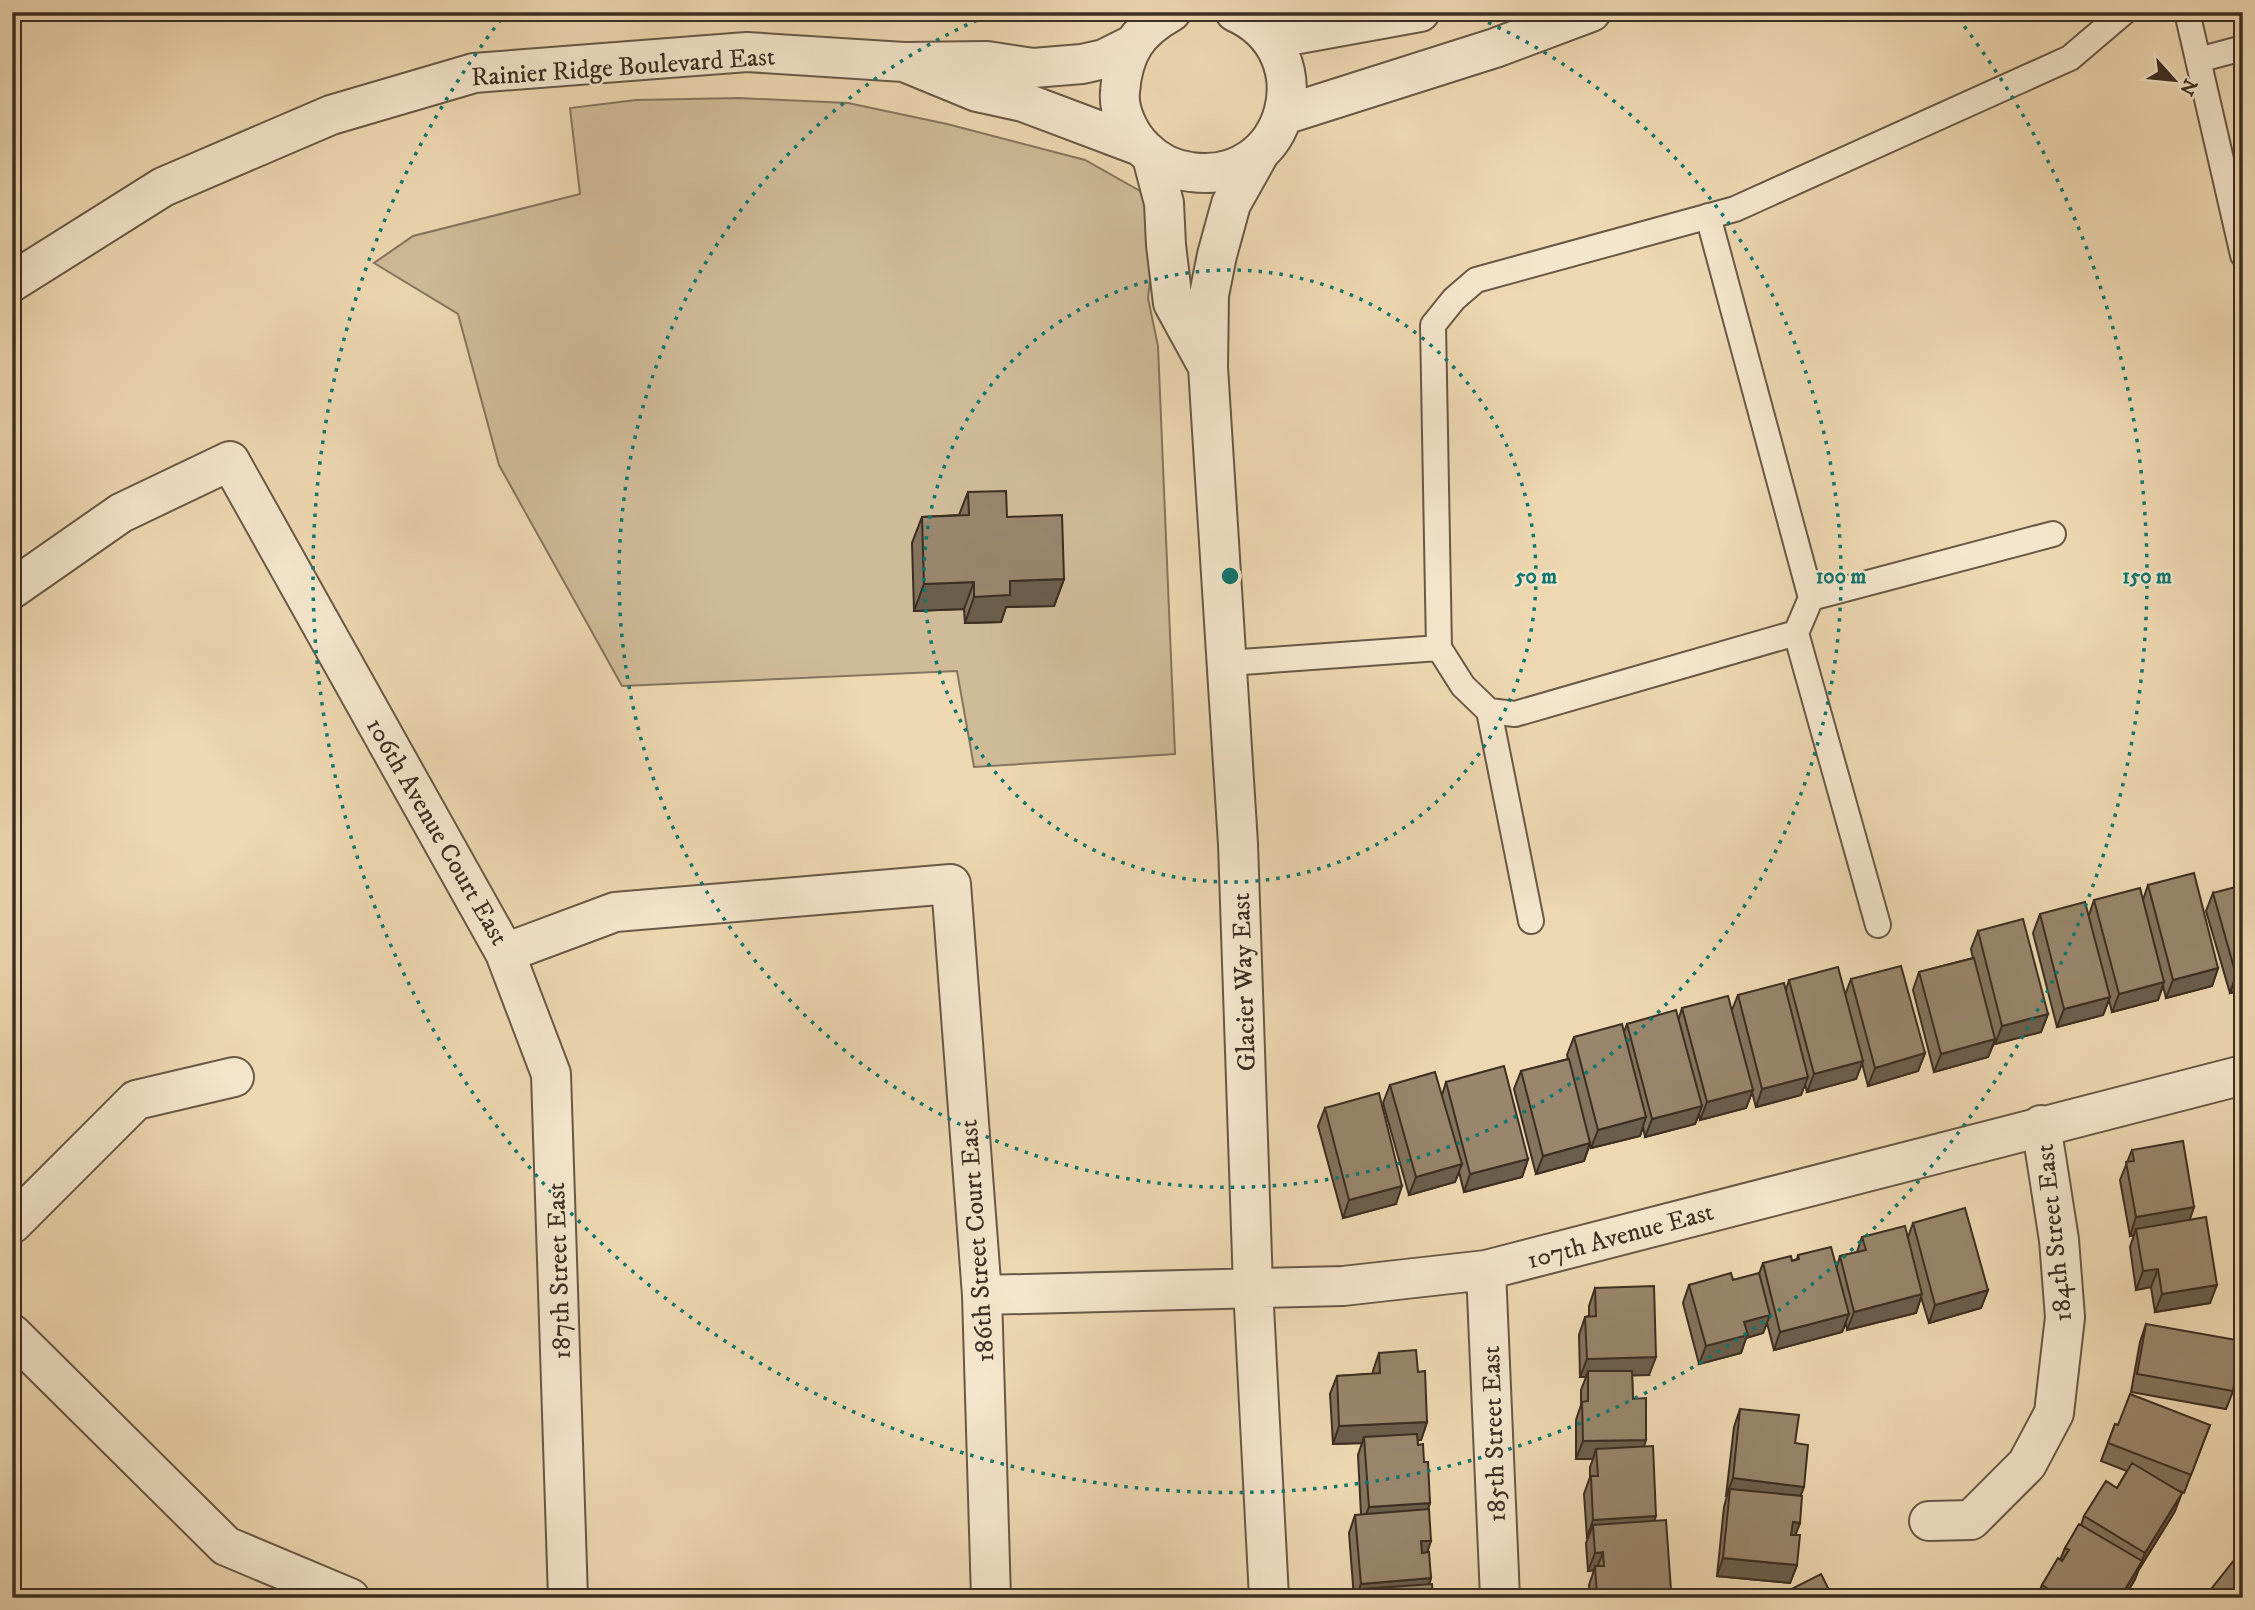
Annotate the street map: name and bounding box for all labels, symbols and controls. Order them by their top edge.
street label: Rainier Ridge Boulevard East [470,40,776,95]
north arrow [2140,46,2210,116]
text: N [2174,75,2202,100]
centre of rings [1218,564,1242,588]
text: 50 m [1514,564,1557,590]
text: 100 m [1816,564,1866,590]
text: 150 m [2122,564,2172,590]
street label: 106th Avenue Court East [358,712,515,952]
street label: Glacier Way East [1225,892,1264,1072]
street label: 186th Street Court East [953,1118,1002,1363]
street label: 184th Street East [2029,1142,2080,1323]
street label: 187th Street East [540,1182,579,1360]
street label: 107th Avenue East [1524,1196,1717,1277]
street label: 185th Street East [1475,1345,1514,1523]

